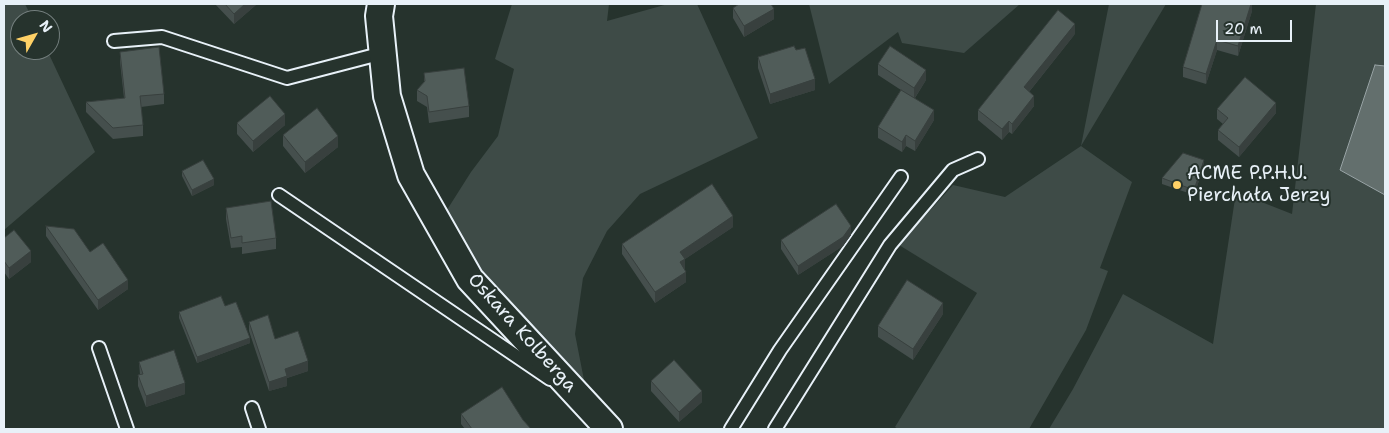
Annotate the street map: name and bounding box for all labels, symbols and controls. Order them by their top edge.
north arrow [10,10,60,60]
scale bar [1219,10,1295,42]
text: N [36,16,57,36]
text: 20 m [1224,19,1263,39]
place label: ACME P.P.H.U. Pierchała Jerzy [1187,163,1330,207]
marker: ACME P.P.H.U. Pierchała Jerzy [1171,179,1183,191]
street label: Oskara Kolberga [463,269,581,397]

